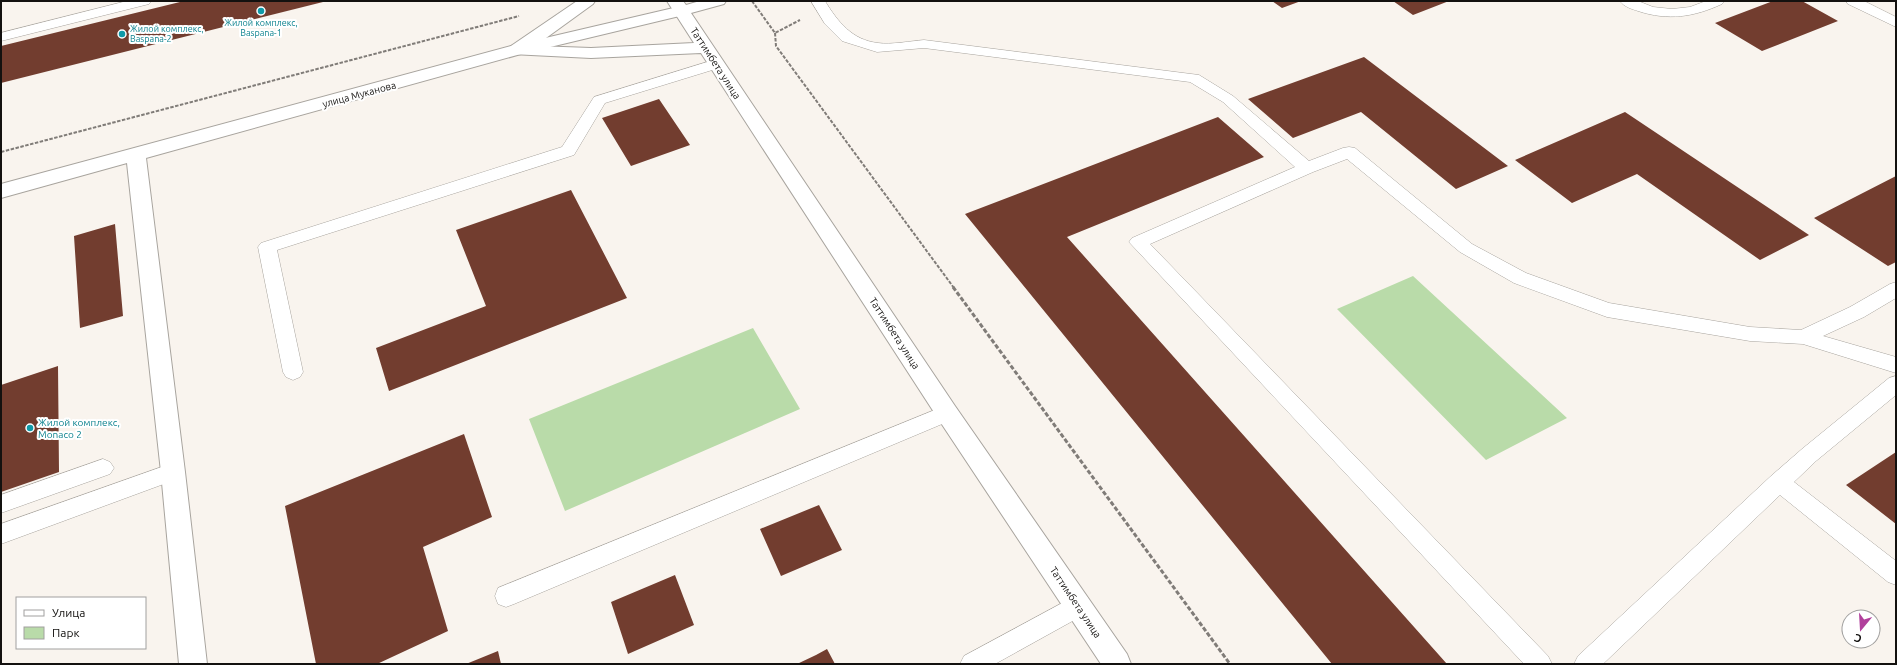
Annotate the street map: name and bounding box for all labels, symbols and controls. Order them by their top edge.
marker: Жилой комплекс, Baspana-1 [256,6,266,16]
place label: Жилой комплекс, Baspana-1 [224,18,298,38]
place label: Жилой комплекс, Baspana-2 [130,24,204,44]
street label: Таттимбета улица [688,25,743,101]
marker: Жилой комплекс, Baspana-2 [117,29,127,39]
street label: улица Муканова [321,79,397,110]
street label: Таттимбета улица [867,295,922,371]
place label: Жилой комплекс, Monaco 2 [38,417,120,440]
marker: Жилой комплекс, Monaco 2 [25,423,35,433]
street label: Таттимбета улица [1048,565,1103,640]
legend [16,597,146,649]
text: Улица [52,606,85,619]
north arrow [1841,609,1881,649]
text: Парк [52,626,80,639]
text: С [1853,632,1863,645]

